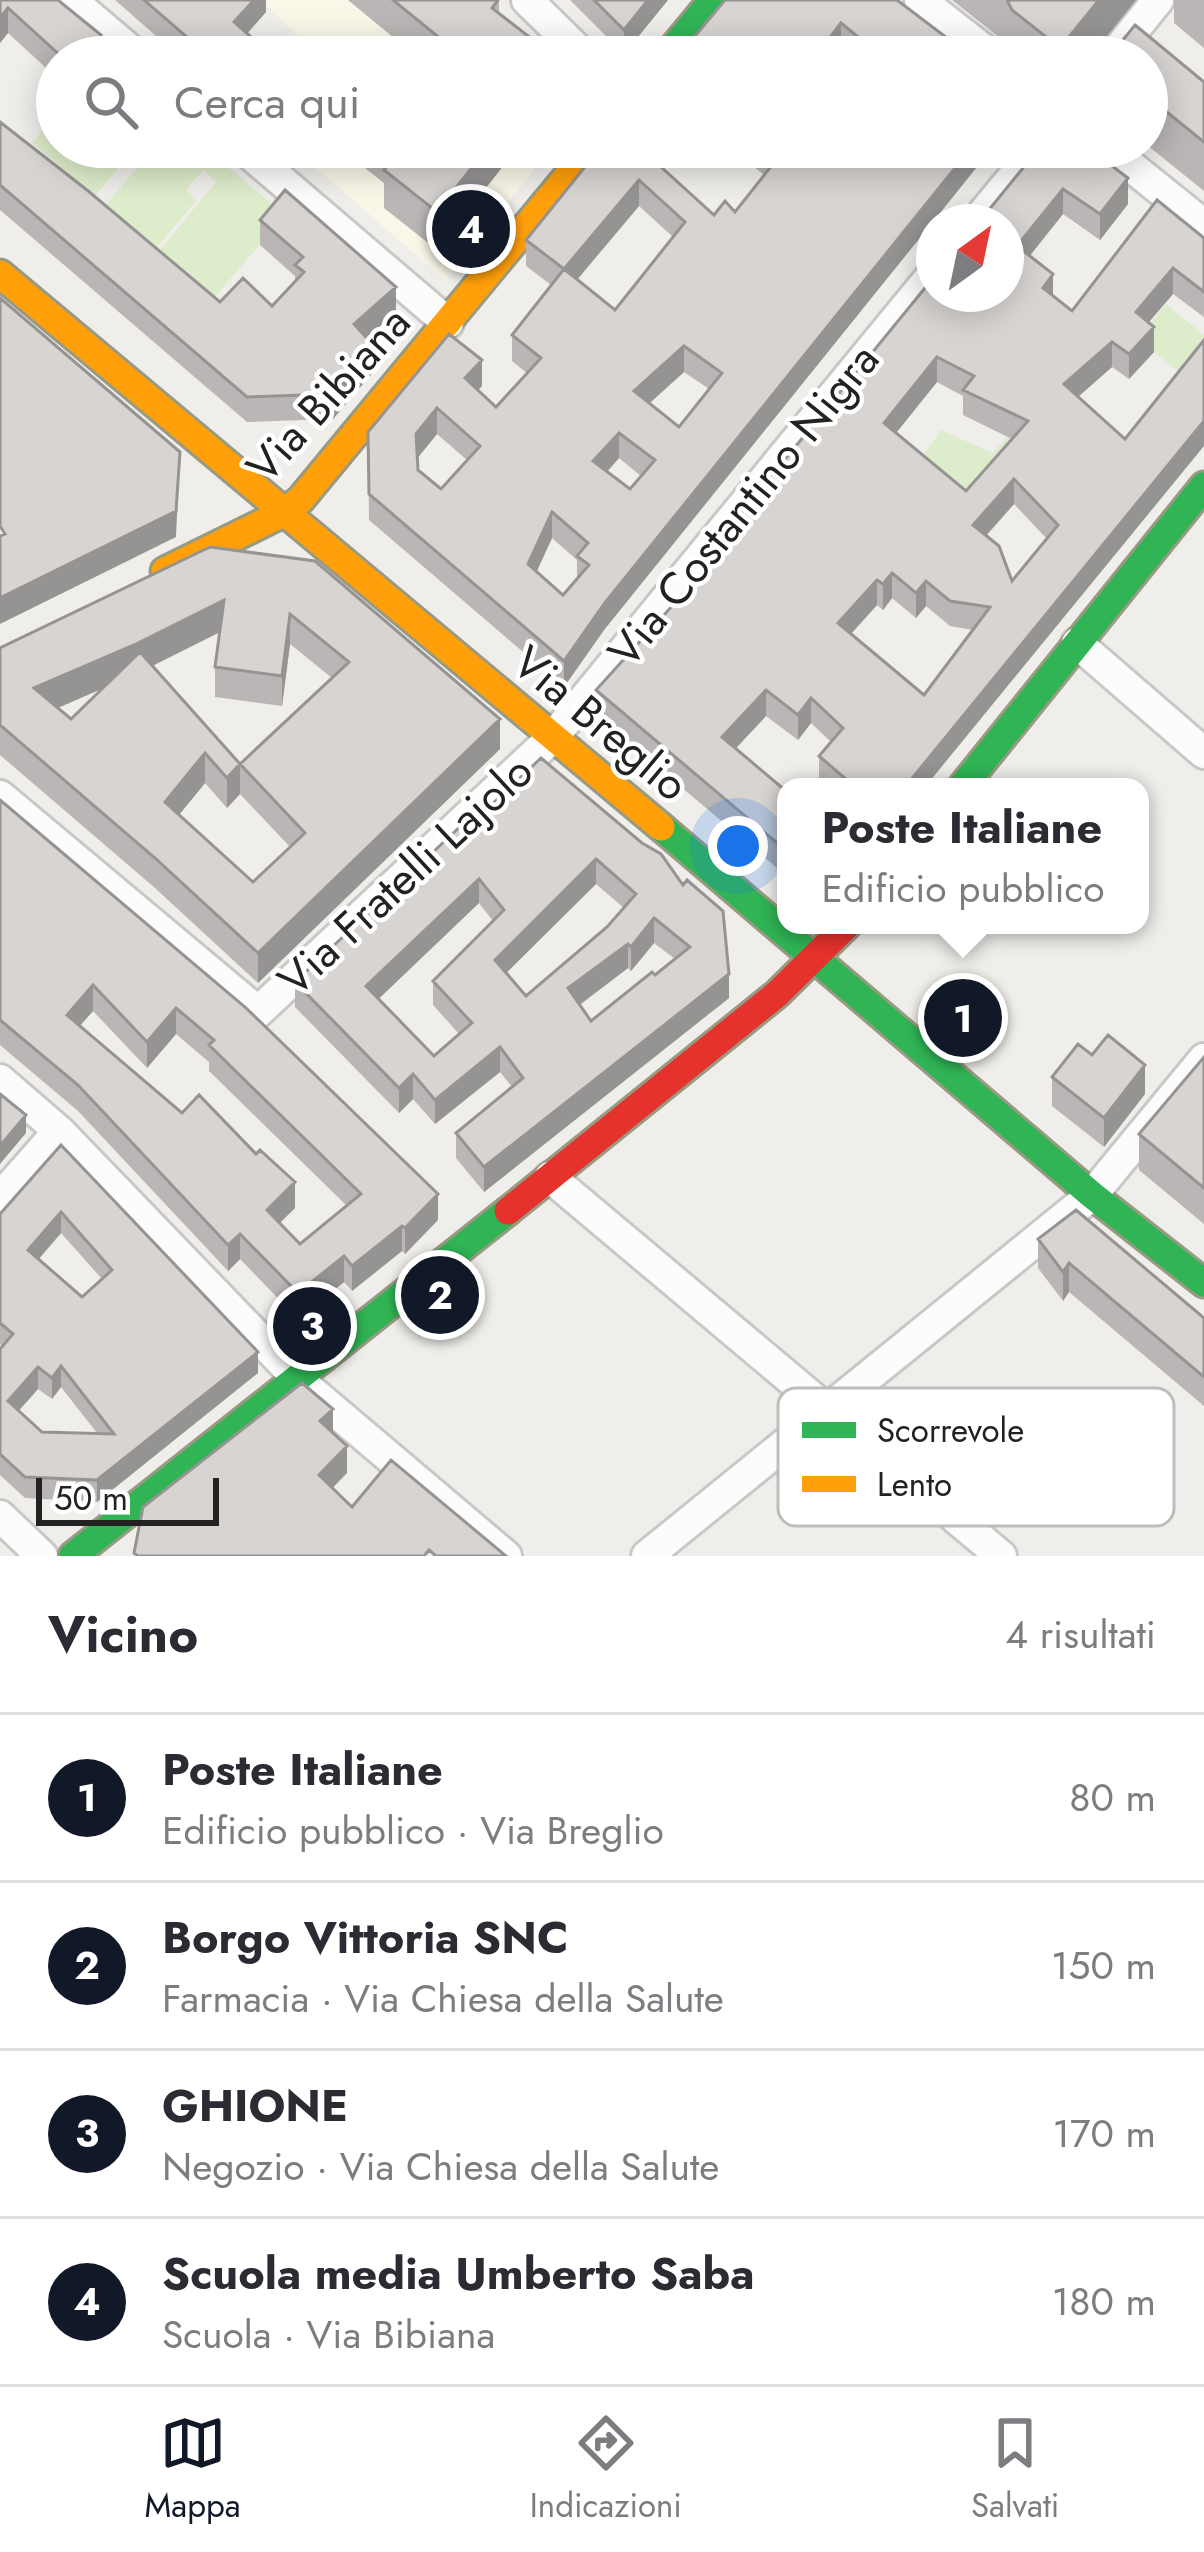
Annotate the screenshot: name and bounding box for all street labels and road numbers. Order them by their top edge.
street label: Via Bibiana [231,292,425,497]
street label: Via Costantino Nigra [592,330,894,681]
street label: Via Breglio [499,630,703,816]
street label: Via Fratelli Lajolo [263,740,547,1011]

